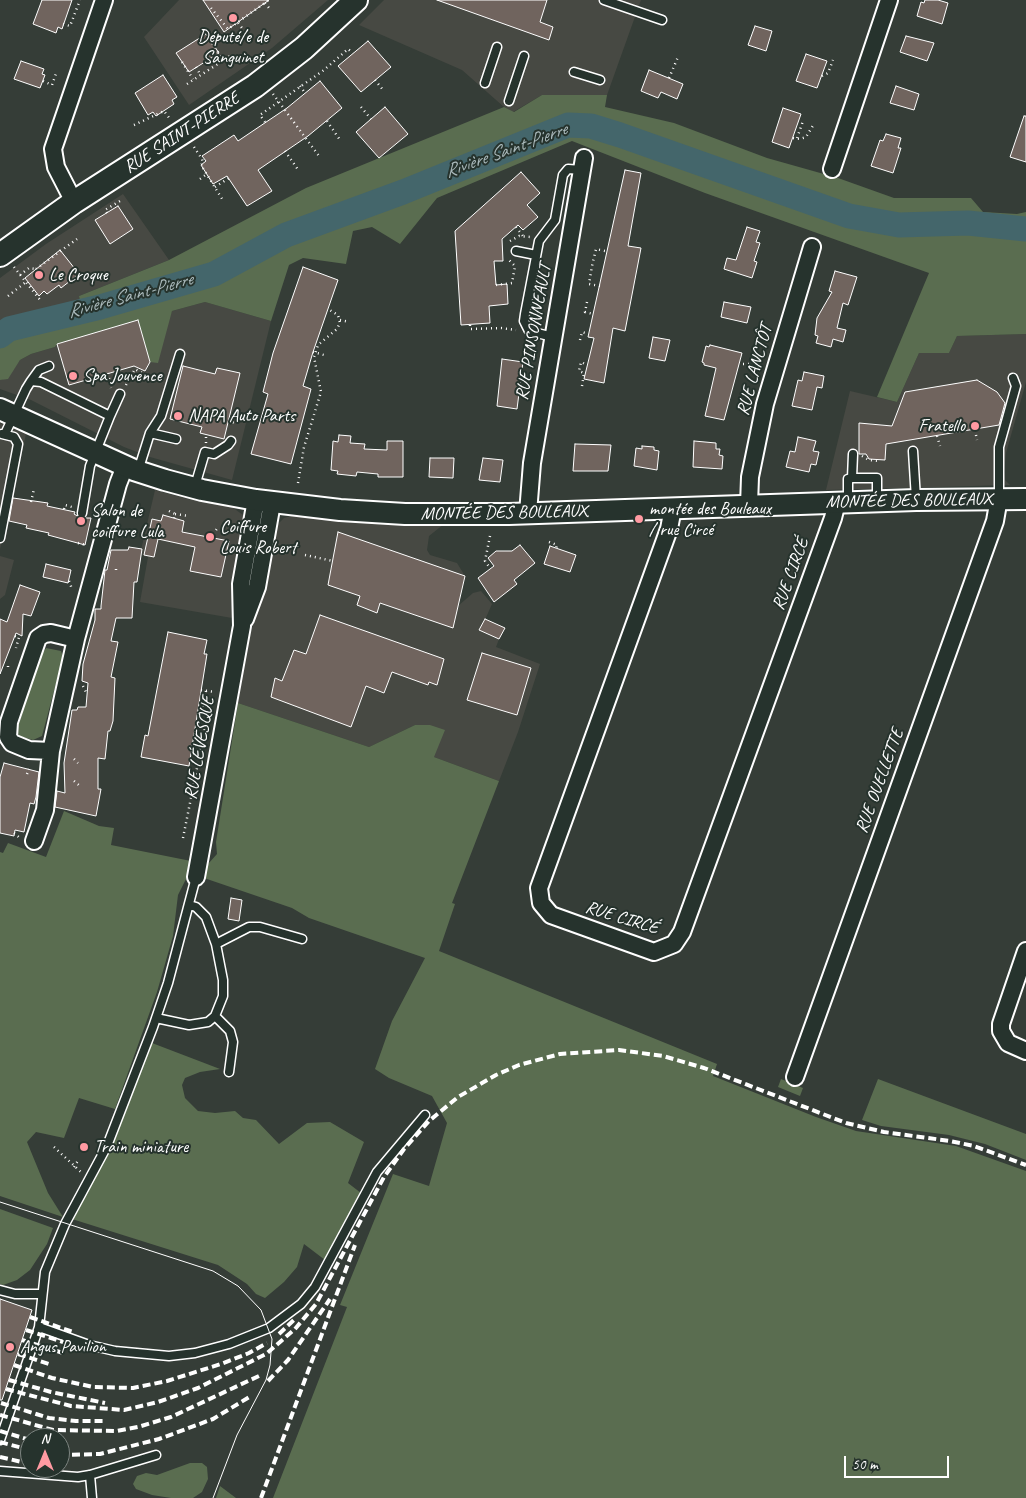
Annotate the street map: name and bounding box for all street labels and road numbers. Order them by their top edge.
street label: RUE SAINT-PIERRE [120,88,244,178]
street label: RUE PINSONNEAULT [511,262,557,402]
street label: RUE LANCTÔT [733,322,777,418]
street label: MONTÉE DES BOULEAUX [826,489,992,513]
street label: MONTÉE DES BOULEAUX [421,501,587,525]
street label: RUE CIRCÉ [768,535,814,613]
street label: RUE LÉVESQUE [180,695,220,801]
street label: RUE OUELLETTE [851,726,909,836]
street label: RUE CIRCÉ [583,897,661,939]

